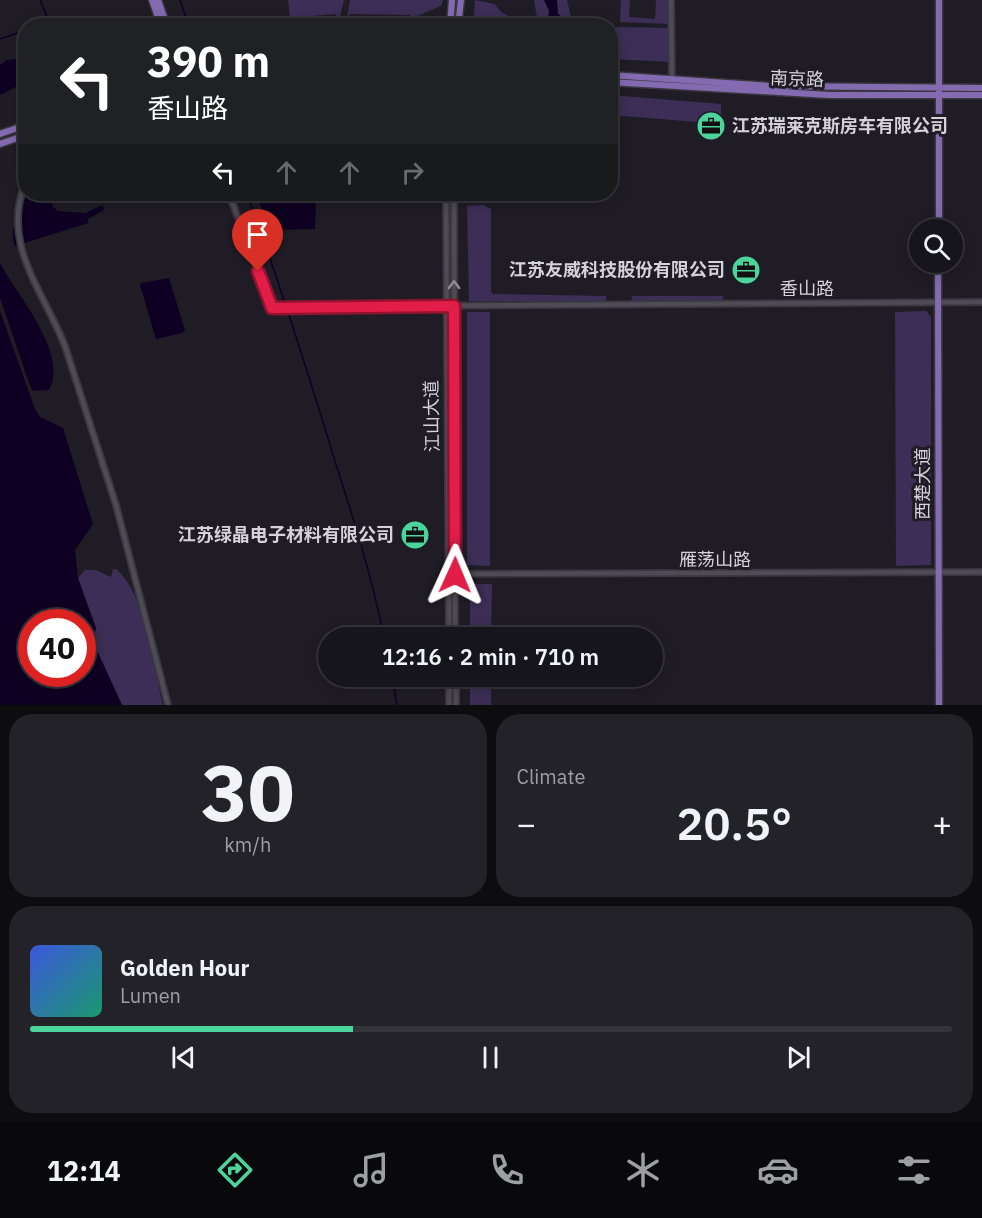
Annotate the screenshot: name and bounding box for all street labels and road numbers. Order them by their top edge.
street label: 南京路 [770,66,824,91]
street label: 香山路 [780,277,834,300]
street label: 江山大道 [419,380,444,452]
street label: 西楚大道 [911,448,934,520]
street label: 雁荡山路 [679,548,751,571]

